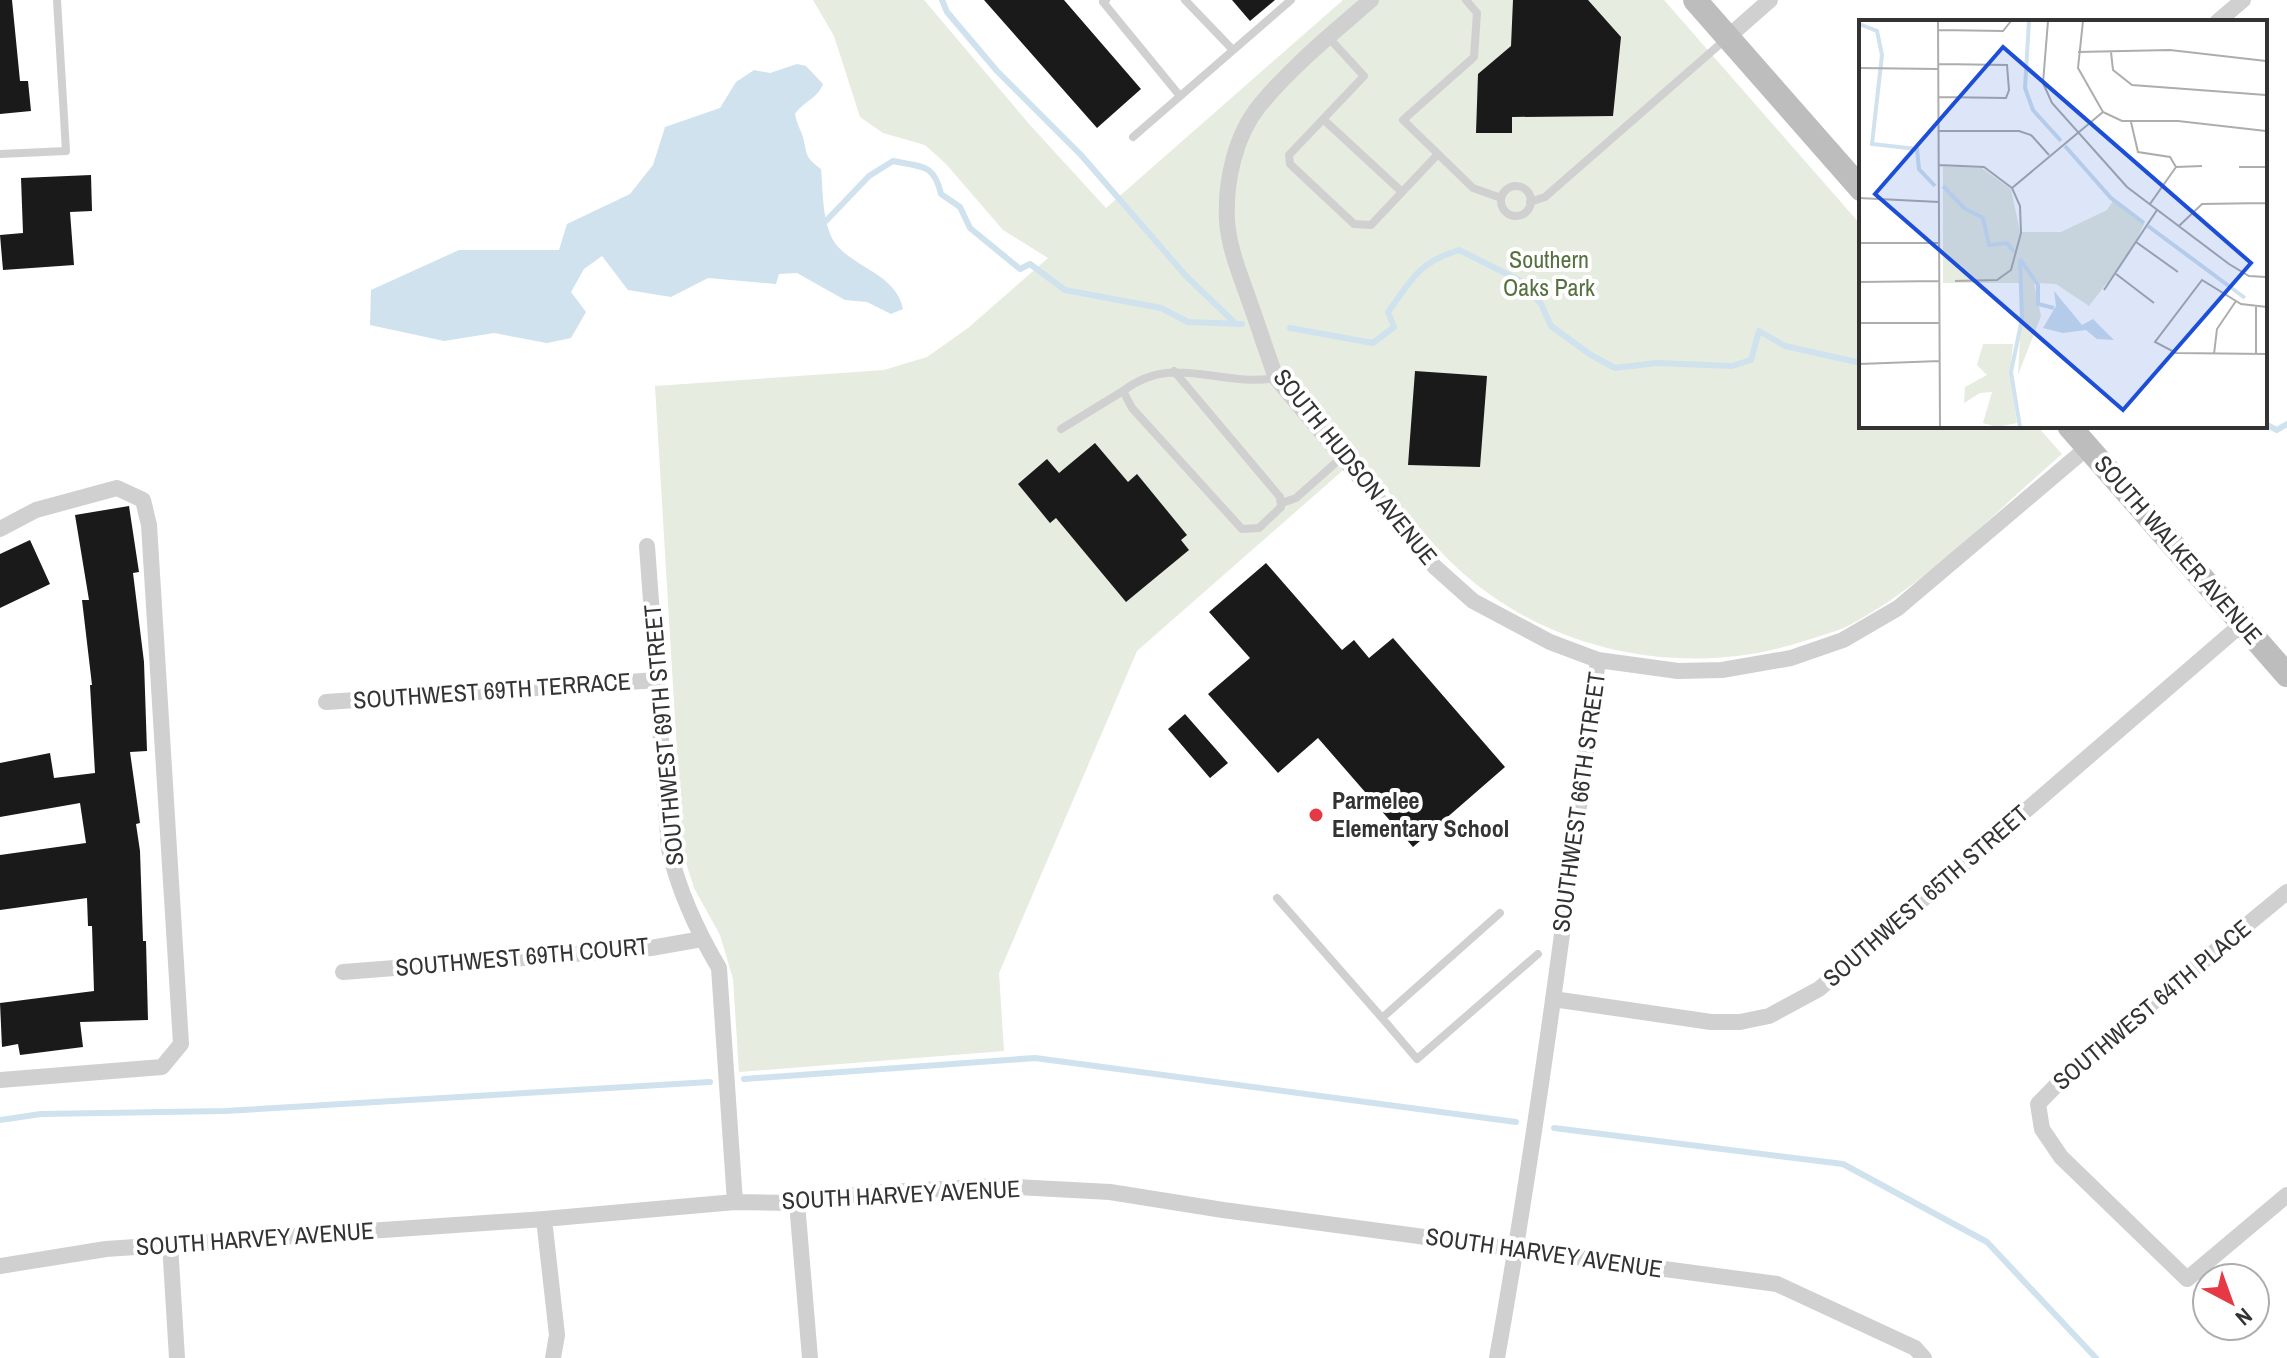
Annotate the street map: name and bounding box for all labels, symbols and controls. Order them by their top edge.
inset map [1859,20,2267,428]
park label: Southern Oaks Park [1503,243,1595,303]
street label: SOUTH HUDSON AVENUE [1267,362,1445,571]
street label: SOUTH WALKER AVENUE [2088,448,2270,651]
street label: SOUTHWEST 69TH STREET [636,603,690,867]
street label: SOUTHWEST 69TH TERRACE [352,664,632,716]
street label: SOUTHWEST 66TH STREET [1544,670,1612,934]
place label: Parmelee Elementary School [1332,784,1509,844]
street label: SOUTHWEST 65TH STREET [1816,797,2035,993]
marker: Parmelee Elementary School [1307,806,1325,824]
street label: SOUTHWEST 64TH PLACE [2046,912,2257,1097]
street label: SOUTHWEST 69TH COURT [394,929,650,983]
street label: SOUTH HARVEY AVENUE [781,1172,1021,1216]
street label: SOUTH HARVEY AVENUE [135,1214,375,1262]
street label: SOUTH HARVEY AVENUE [1424,1220,1664,1284]
north arrow [2191,1262,2271,1342]
text: N [2229,1301,2259,1333]

